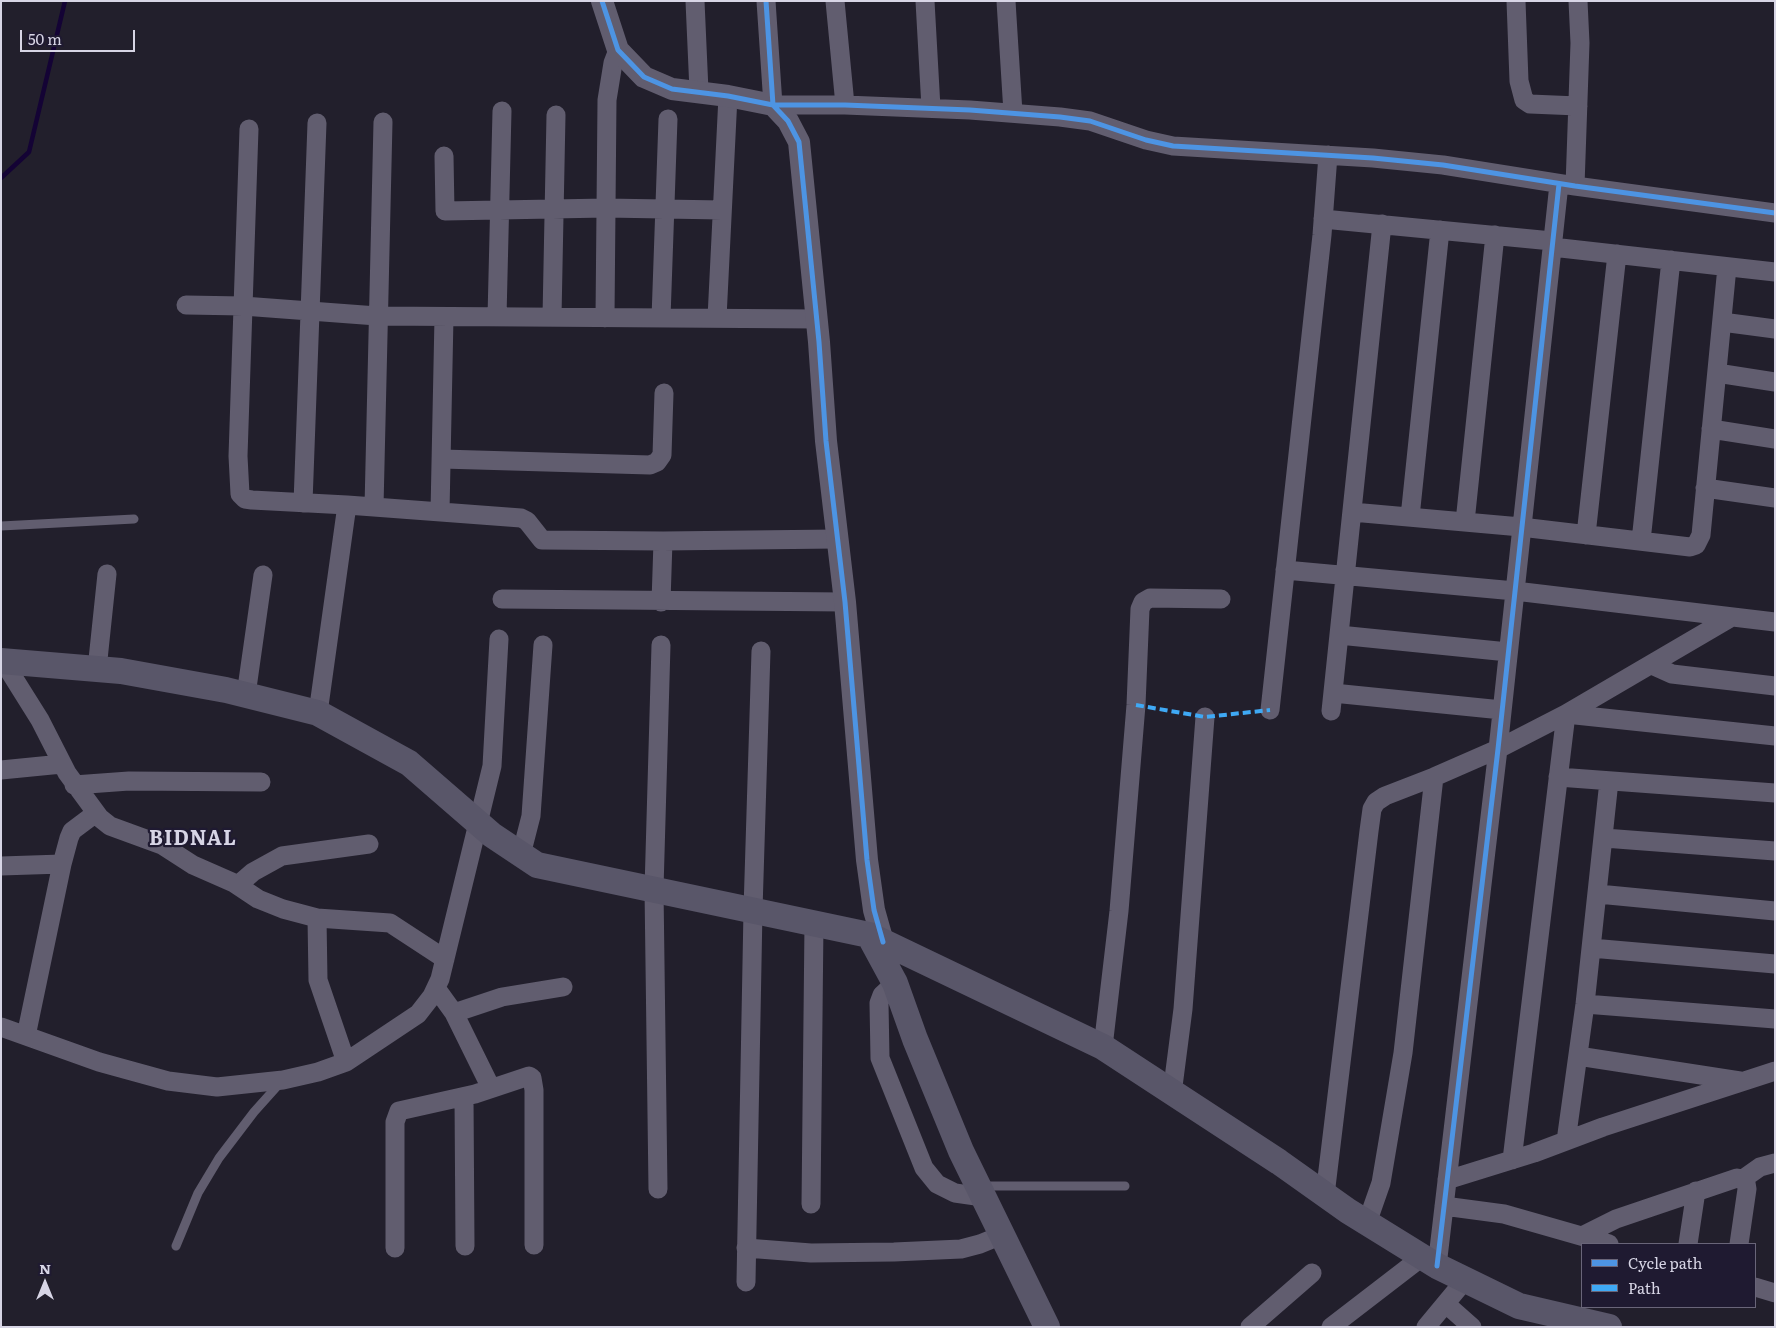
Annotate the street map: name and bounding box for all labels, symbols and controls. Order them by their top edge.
scale bar [22,20,138,52]
text: 50 m [28,27,62,50]
district label: BIDNAL [148,827,238,851]
legend [1581,1243,1756,1308]
text: Cycle path [1628,1251,1702,1274]
north arrow [20,1258,70,1308]
text: N [39,1258,51,1278]
text: Path [1628,1276,1661,1299]

